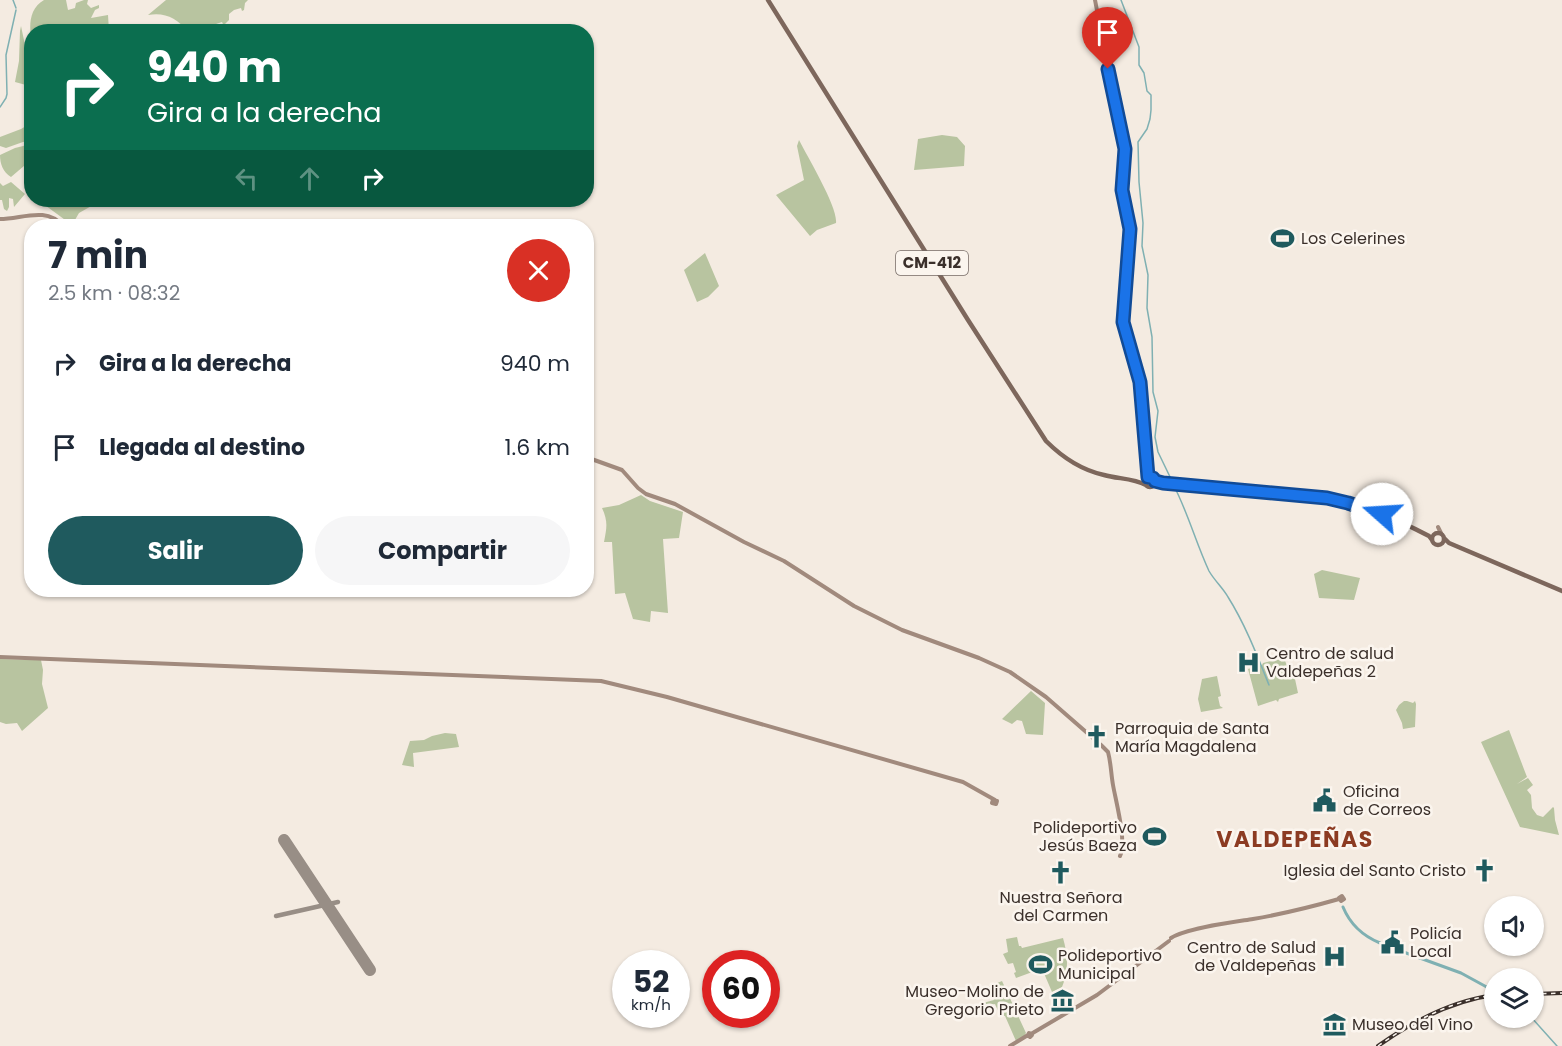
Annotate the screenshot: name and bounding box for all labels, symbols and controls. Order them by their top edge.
pin [1082,7,1133,69]
icon: arrive [1091,16,1124,49]
text: 940 m [147,38,282,97]
icon: right [48,48,126,126]
text: Gira a la derecha [147,94,381,131]
icon: left [230,162,263,195]
icon: ahead [293,162,326,195]
icon: right [356,162,389,195]
sports icon: Los Celerines [1270,225,1296,251]
place label: Los Celerines [1301,227,1405,250]
text: 7 min [48,230,148,281]
button: close [507,239,570,302]
road number: CM-412 [896,251,968,275]
text: 2.5 km · 08:32 [48,279,180,307]
icon: right [48,347,81,380]
text: Gira a la derecha [99,348,292,379]
text: 940 m [500,348,570,379]
icon: arrive [48,431,81,464]
text: Llegada al destino [99,432,305,463]
text: 1.6 km [505,432,570,463]
position arrow [1350,482,1414,546]
button: Salir [48,516,303,585]
button: Compartir [315,516,570,585]
place label: Centro de salud Valdepeñas 2 [1266,642,1394,683]
hospital icon: Centro de salud Valdepeñas 2 [1235,649,1261,675]
place label: Parroquia de Santa María Magdalena [1115,717,1269,758]
church icon: Parroquia de Santa María Magdalena [1084,724,1110,750]
place label: Oficina de Correos [1343,780,1431,821]
public building icon: Oficina de Correos [1312,787,1338,813]
place label: Polideportivo Jesús Baeza [1033,816,1137,857]
sports icon: Polideportivo Jesús Baeza [1142,823,1168,849]
district label: VALDEPEÑAS [1216,824,1374,855]
church icon: Iglesia del Santo Cristo [1471,857,1497,883]
church icon: Nuestra Señora del Carmen [1048,859,1074,885]
place label: Iglesia del Santo Cristo [1284,859,1466,882]
place label: Nuestra Señora del Carmen [999,886,1123,927]
map controls [1484,896,1544,1028]
button: sound [1484,896,1544,956]
place label: Policía Local [1410,922,1462,963]
public building icon: Policía Local [1379,929,1405,955]
place label: Centro de Salud de Valdepeñas [1187,936,1316,977]
hospital icon: Centro de Salud de Valdepeñas [1321,943,1347,969]
place label: Polideportivo Municipal [1058,944,1162,985]
speed limit sign: 60 [702,950,780,1028]
sports icon: Polideportivo Municipal [1027,951,1053,977]
text: 52 [633,960,669,1003]
button: layers [1484,968,1544,1028]
place label: Museo-Molino de Gregorio Prieto [905,980,1044,1021]
museum icon: Museo-Molino de Gregorio Prieto [1049,987,1075,1013]
text: km/h [631,994,671,1015]
museum icon: Museo del Vino [1321,1011,1347,1037]
place label: Museo del Vino [1352,1013,1473,1036]

